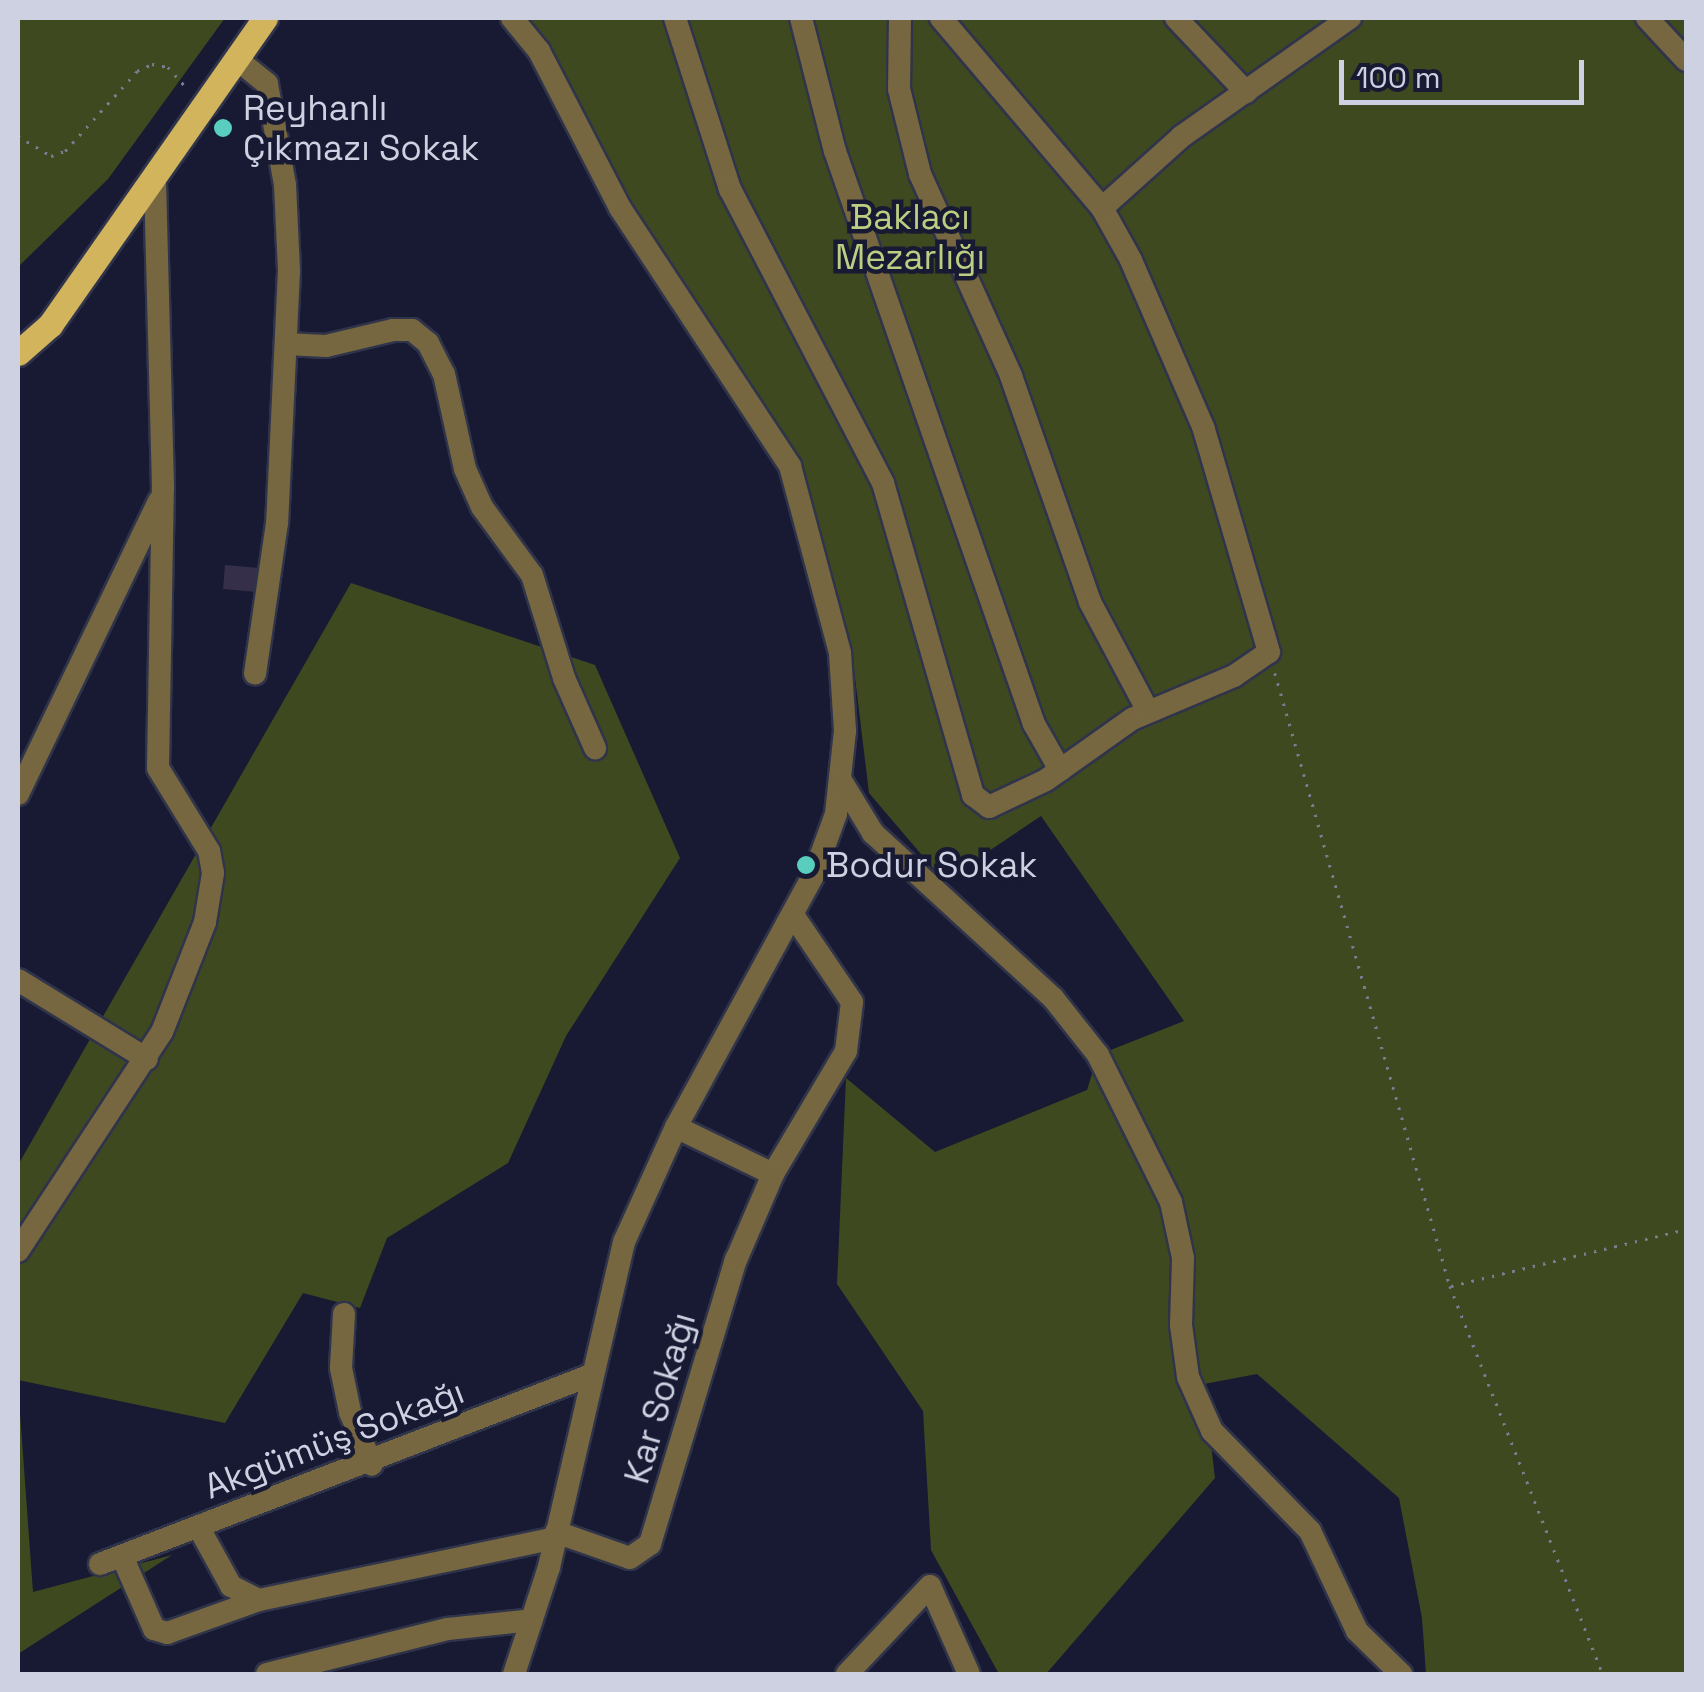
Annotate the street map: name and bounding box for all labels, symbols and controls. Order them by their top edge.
scale bar [1344,40,1589,102]
text: 100 m [1356,58,1441,97]
place label: Reyhanlı Çıkmazı Sokak [243,87,479,169]
marker: Reyhanlı Çıkmazı Sokak [212,117,234,139]
park label: Baklacı Mezarlığı [835,196,985,278]
place label: Bodur Sokak [826,844,1037,886]
marker: Bodur Sokak [795,854,817,876]
street label: Kar Sokağı [616,1308,704,1488]
street label: Akgümüş Sokağı [198,1370,470,1508]

